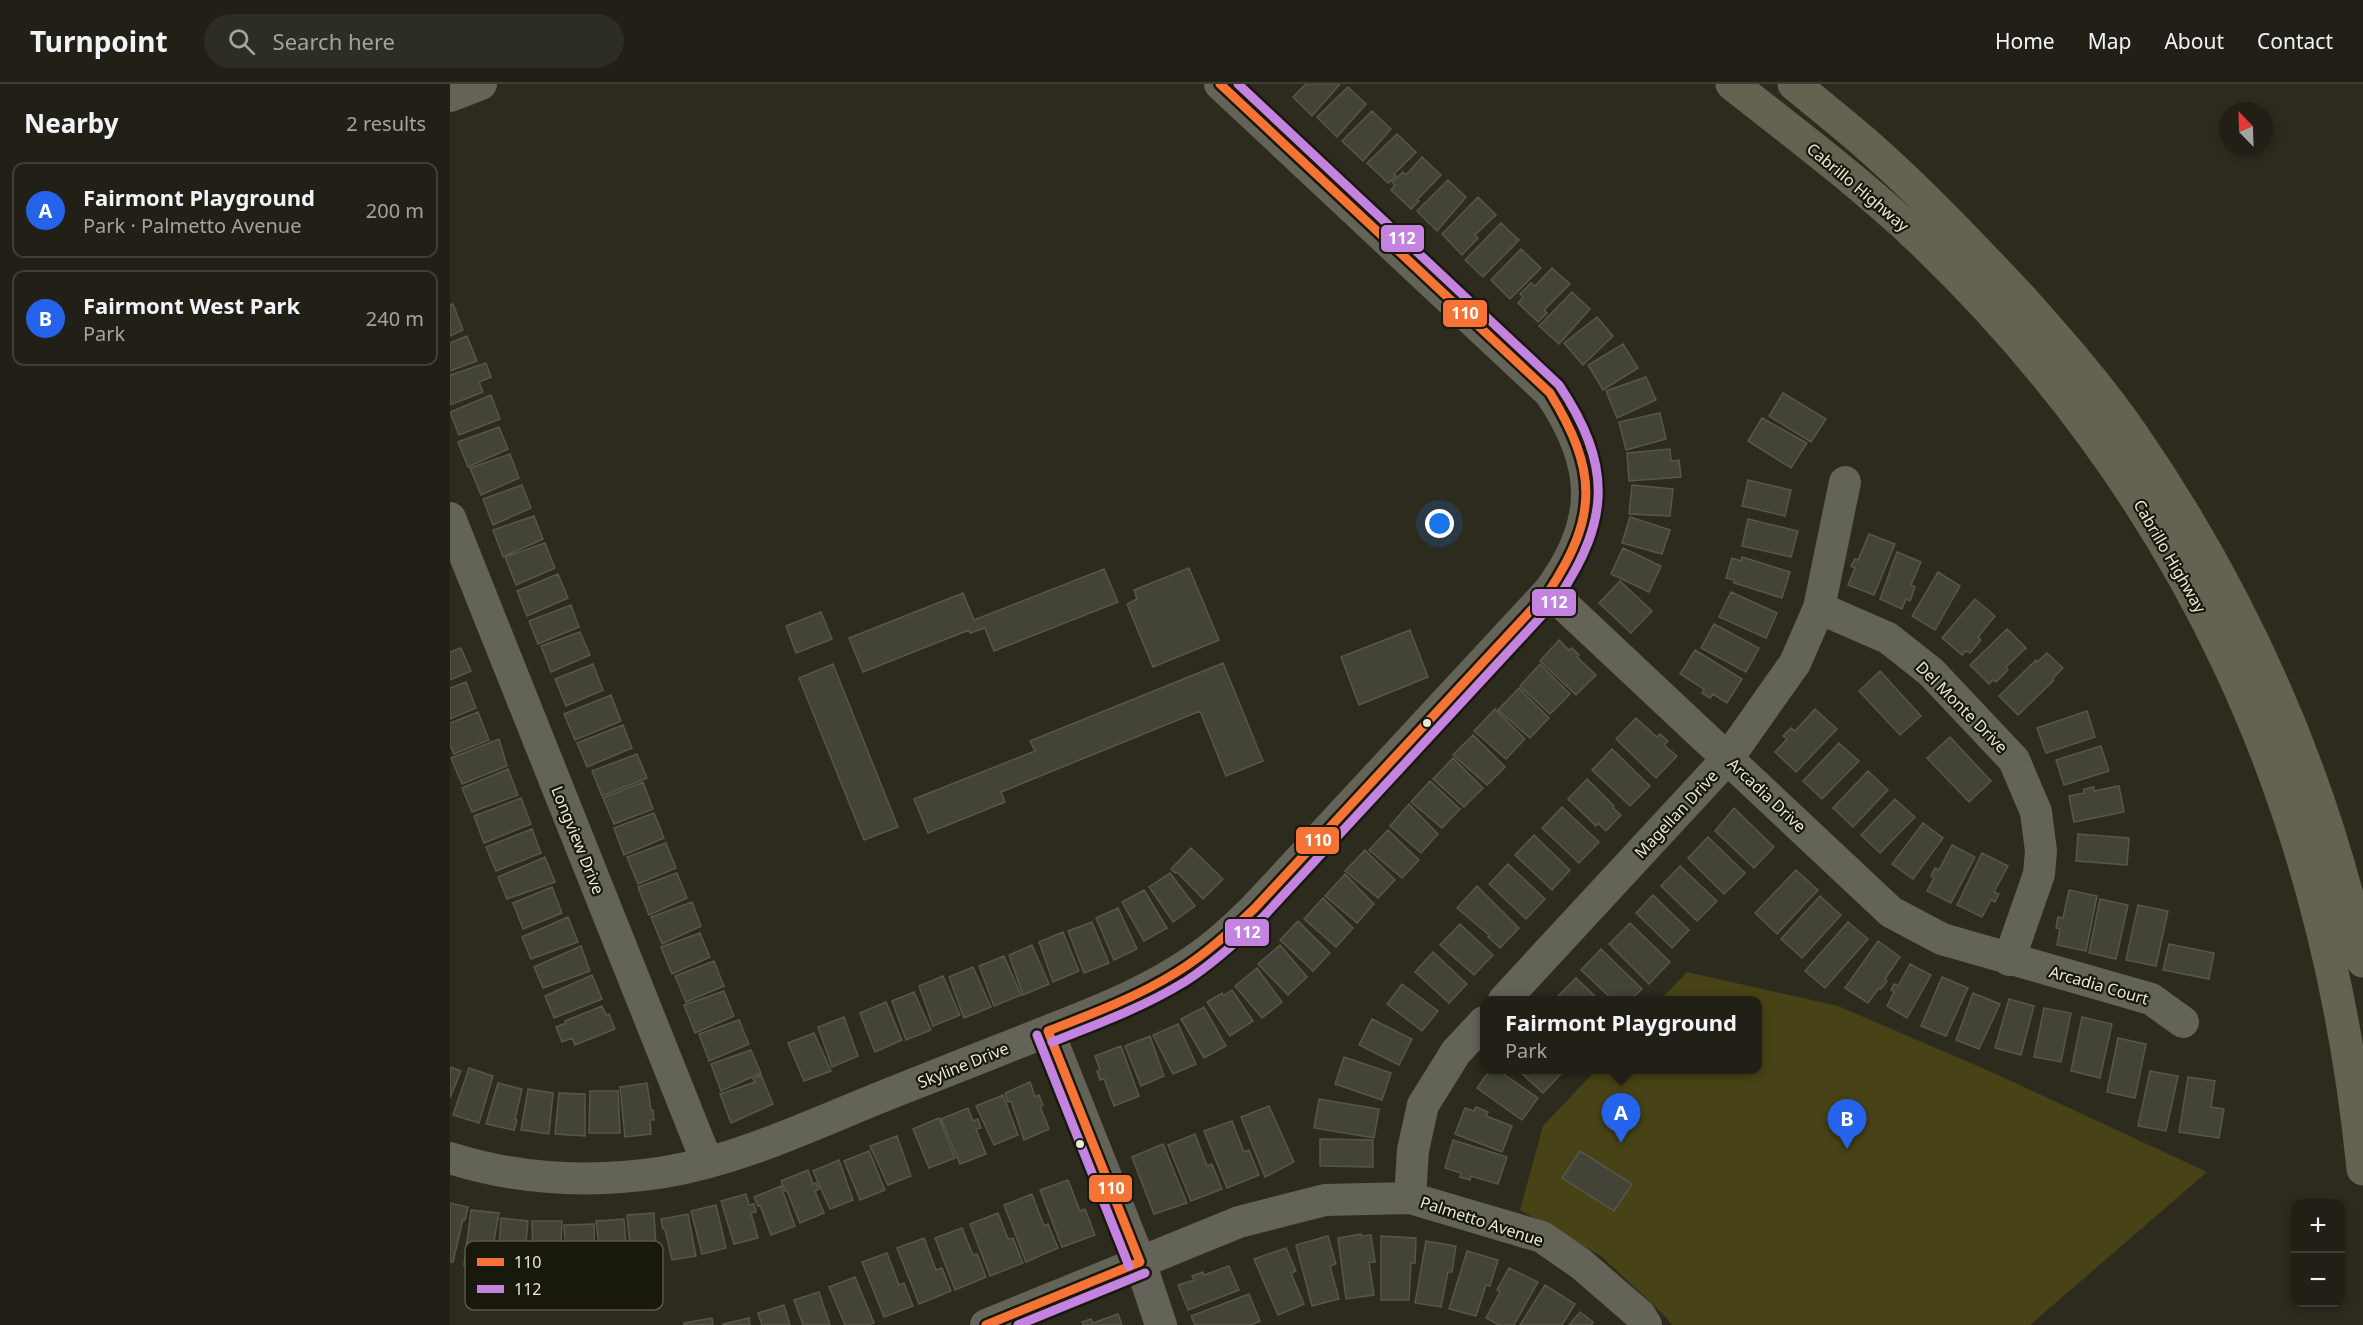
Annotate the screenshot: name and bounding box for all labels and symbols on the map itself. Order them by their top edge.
north arrow [2219,102,2273,156]
street label: Cabrillo Highway [1802,138,1914,237]
line badge: 112 [1380,224,1425,253]
text: 112 [1388,227,1416,249]
line badge: 110 [1442,299,1488,328]
text: 110 [1451,302,1479,324]
street label: Cabrillo Highway [2129,495,2212,617]
your location [1425,509,1454,538]
line badge: 112 [1531,588,1577,617]
text: 112 [1540,591,1568,613]
street label: Del Monte Drive [1911,656,2013,758]
unlabelled marker [1421,717,1433,729]
street label: Arcadia Drive [1723,753,1811,837]
street label: Magellan Drive [1629,765,1723,863]
street label: Longview Drive [546,783,610,897]
line badge: 110 [1295,826,1340,855]
text: 110 [1304,829,1332,851]
line badge: 112 [1224,918,1270,947]
text: 112 [1233,921,1261,943]
street label: Arcadia Court [2047,960,2151,1010]
street label: Skyline Drive [914,1037,1012,1093]
pin: A [1602,1094,1640,1143]
pin: B [1828,1100,1866,1149]
unlabelled marker [1074,1138,1086,1150]
line badge: 110 [1088,1174,1133,1203]
text: 110 [1097,1177,1125,1199]
street label: Palmetto Avenue [1418,1191,1546,1251]
legend [465,1241,663,1310]
text: 110 [514,1251,541,1273]
text: 112 [514,1278,541,1300]

